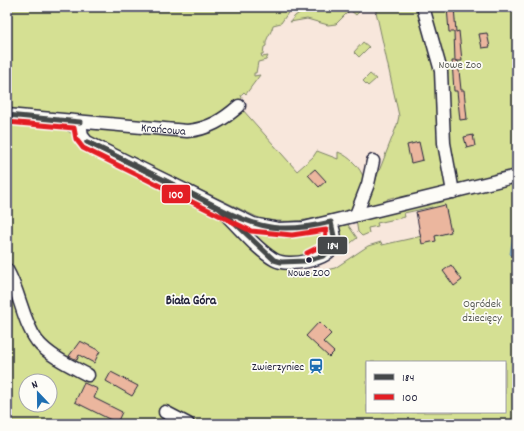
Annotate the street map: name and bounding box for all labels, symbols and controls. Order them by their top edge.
park label: Nowe Zoo [439,57,482,74]
street label: Krańcowa [140,120,187,141]
line badge: 100 [161,184,191,204]
text: 100 [169,188,183,204]
line badge: 184 [317,236,348,255]
text: 184 [327,239,339,255]
marker: Nowe ZOO [304,255,314,265]
place label: Nowe ZOO [288,266,330,282]
district label: Biała Góra [166,292,217,311]
park label: Ogródek dziecięcy [462,296,503,327]
station icon: Zwierzyniec [307,357,325,375]
place label: Zwierzyniec [252,359,304,376]
legend [366,361,506,413]
text: 184 [402,370,414,387]
north arrow [18,373,58,413]
text: N [29,377,41,394]
text: 100 [402,390,418,407]

